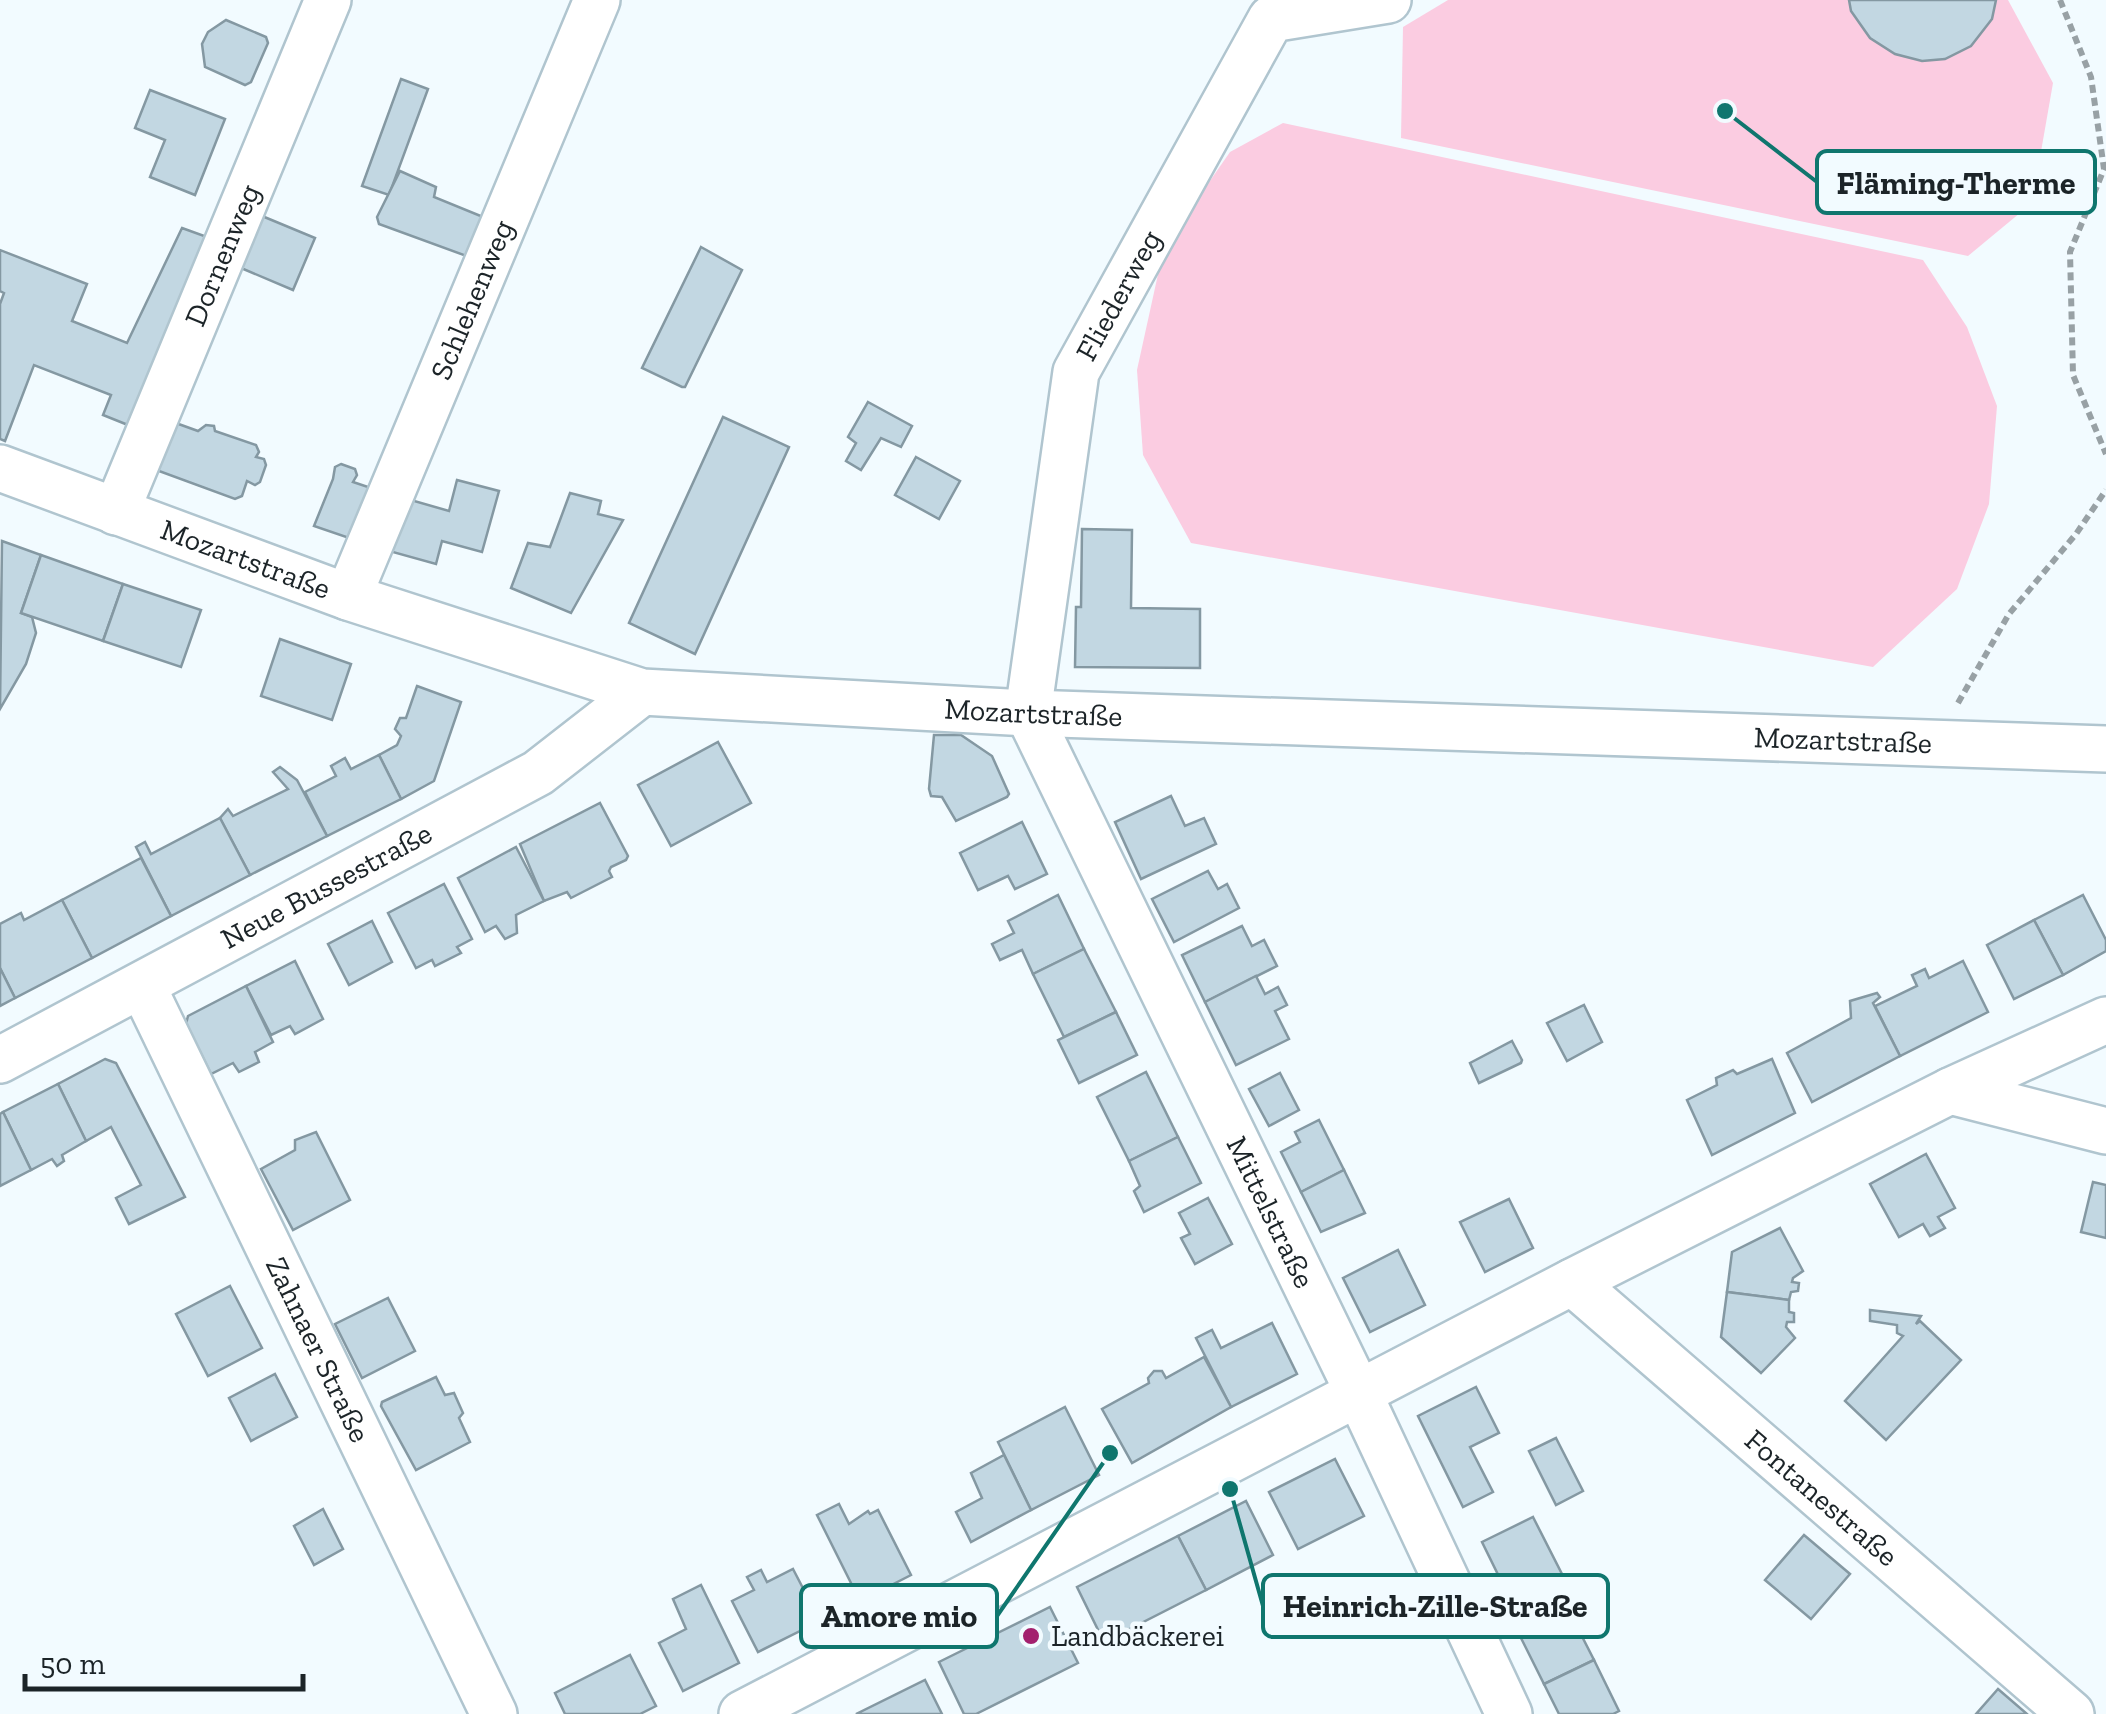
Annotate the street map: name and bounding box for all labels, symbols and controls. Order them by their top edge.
callout: Fläming-Therme [1817,151,2095,213]
text: Fläming-Therme [1837,164,2075,202]
street label: Dornenweg [177,179,268,331]
street label: Schlehenweg [423,215,521,385]
street label: Fliederweg [1068,224,1169,367]
street label: Mozartstraße [156,511,336,607]
street label: Mozartstraße [943,690,1123,734]
street label: Mozartstraße [1753,719,1933,761]
street label: Neue Bussestraße [215,815,438,957]
street label: Mittelstraße [1219,1130,1323,1294]
street label: Zahnaer Straße [258,1251,378,1448]
street label: Fontanestraße [1738,1422,1905,1574]
callout: Heinrich-Zille-Straße [1263,1575,1608,1637]
callout: Amore mio [801,1585,997,1647]
text: Heinrich-Zille-Straße [1282,1587,1588,1625]
text: Amore mio [821,1597,978,1635]
place label: Landbäckerei [1051,1618,1224,1654]
marker: Landbäckerei [1020,1625,1042,1647]
scale bar [25,1629,302,1691]
text: 50 m [40,1646,105,1682]

